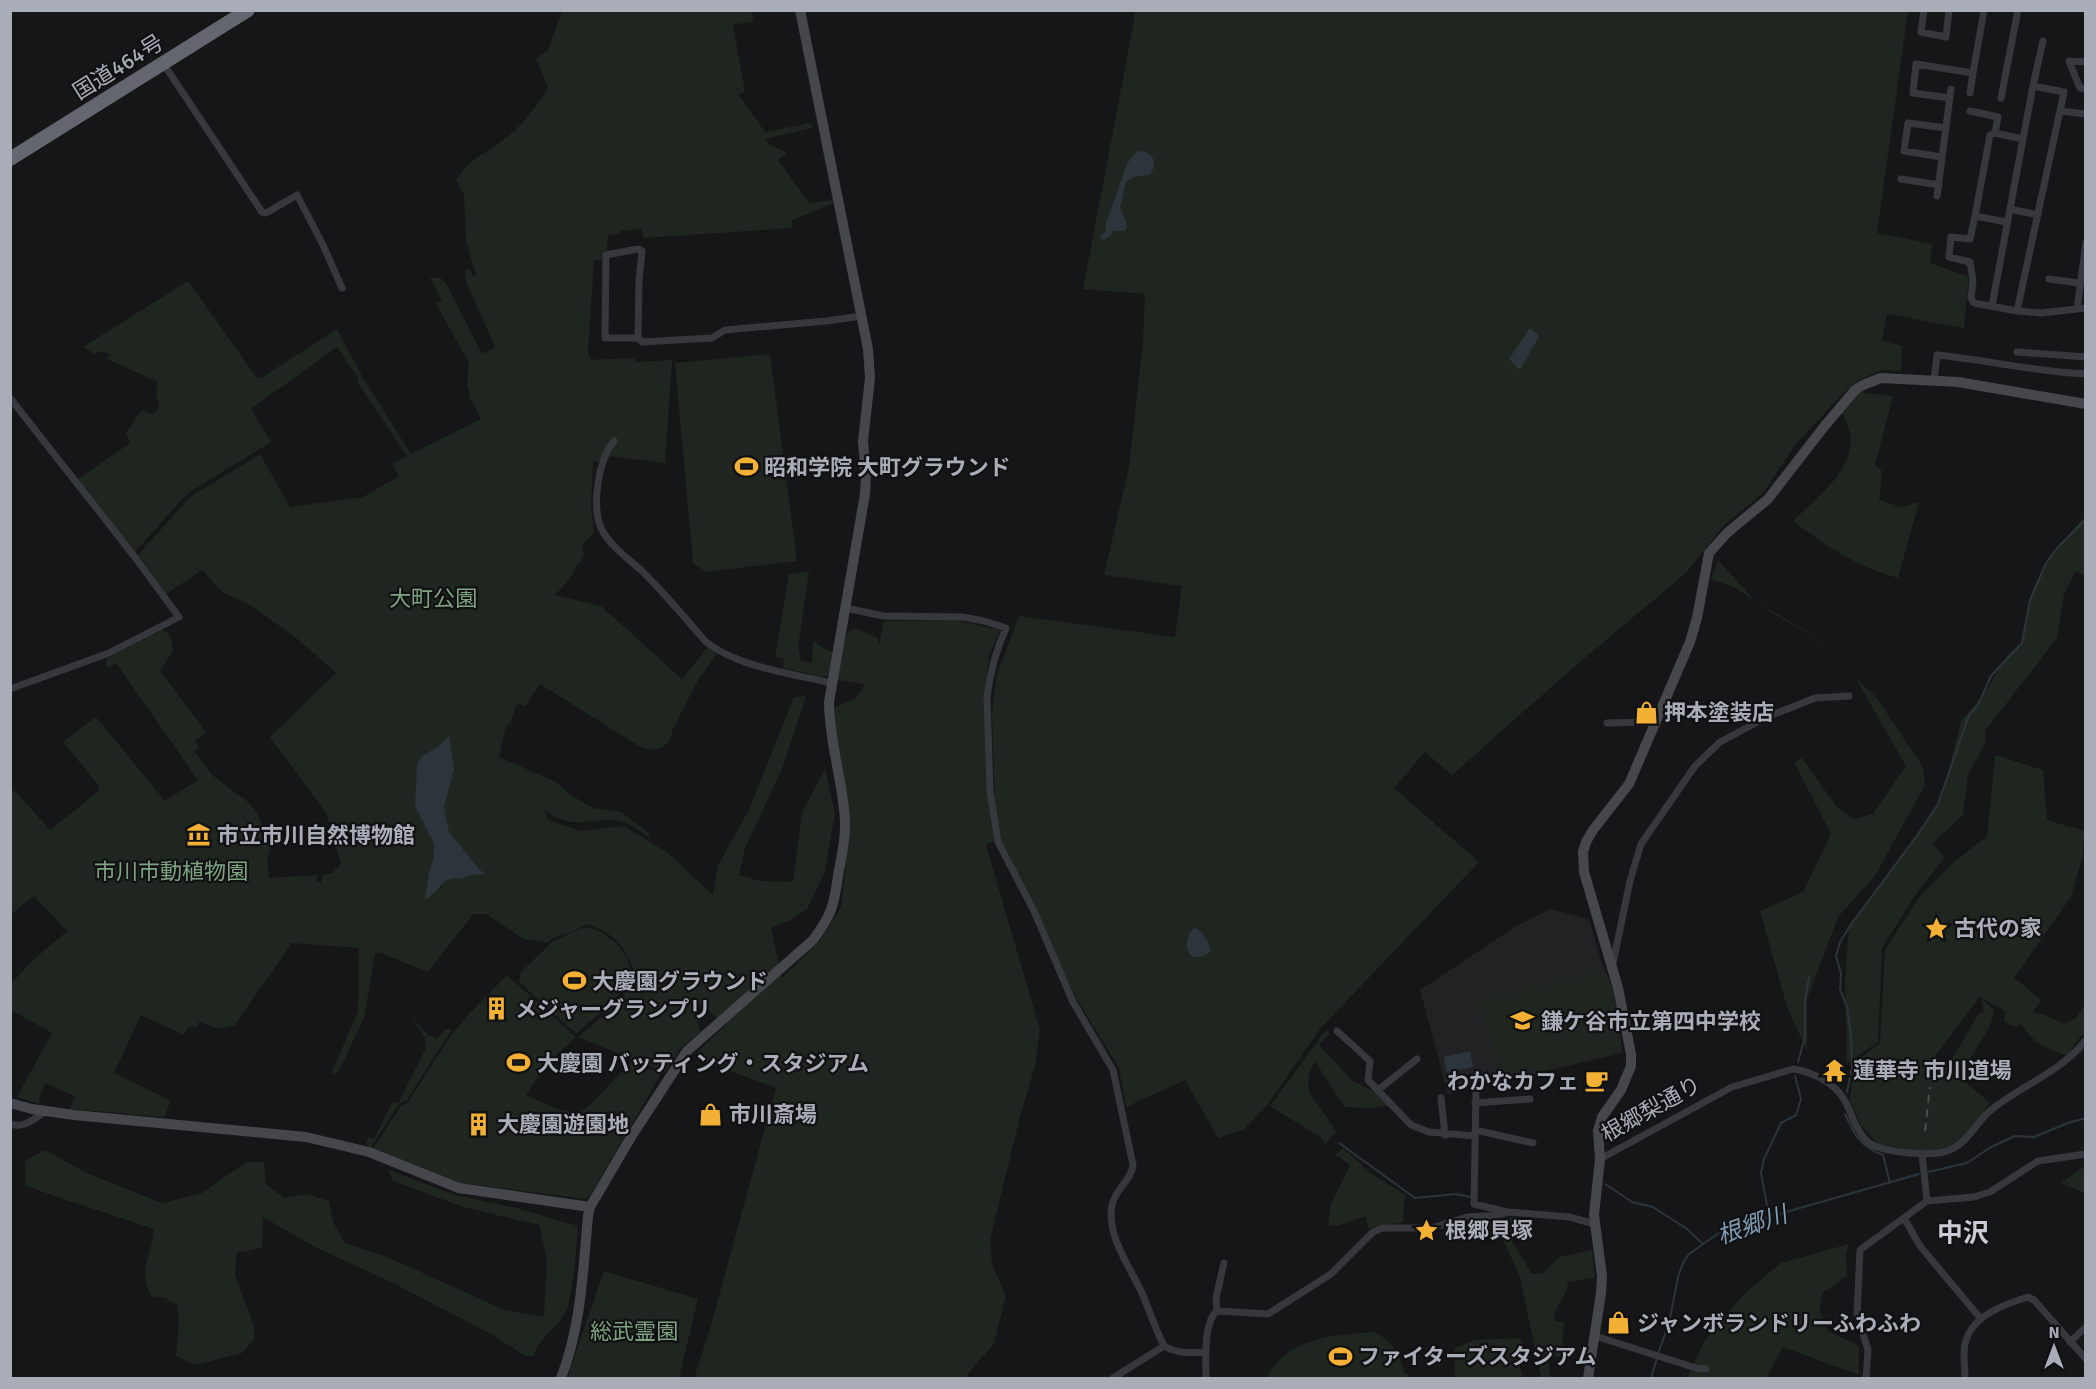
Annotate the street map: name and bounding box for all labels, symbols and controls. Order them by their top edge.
street label: 国道464号 [68,29,168,105]
sports icon: 昭和学院 大町グラウンド [733,454,759,480]
place label: 昭和学院 大町グラウンド [764,454,1011,481]
park label: 大町公園 [389,585,477,612]
shop icon: 押本塗装店 [1633,699,1659,725]
place label: 押本塗装店 [1664,699,1774,726]
museum icon: 市立市川自然博物館 [186,822,212,848]
place label: 市立市川自然博物館 [217,822,415,849]
park label: 市川市動植物園 [94,858,248,885]
place icon: 古代の家 [1923,915,1949,941]
place label: 古代の家 [1954,915,2042,942]
sports icon: 大慶園グラウンド [561,968,587,994]
place label: 大慶園グラウンド [592,968,768,995]
building icon: メジャーグランプリ [484,996,510,1022]
place label: メジャーグランプリ [515,996,711,1023]
school or university icon: 鎌ケ谷市立第四中学校 [1510,1008,1536,1034]
place label: 鎌ケ谷市立第四中学校 [1541,1008,1761,1035]
sports icon: 大慶園 バッティング・スタジアム [506,1050,532,1076]
place label: 大慶園 バッティング・スタジアム [537,1050,869,1077]
temple icon: 蓮華寺 市川道場 [1822,1057,1848,1083]
place label: 蓮華寺 市川道場 [1853,1057,2012,1084]
place label: わかなカフェ [1447,1068,1579,1095]
cafe icon: わかなカフェ [1584,1068,1610,1094]
street label: 根郷梨通り [1596,1071,1706,1147]
shop icon: 市川斎場 [698,1101,724,1127]
place label: 市川斎場 [729,1101,817,1128]
building icon: 大慶園遊園地 [466,1111,492,1137]
place label: 大慶園遊園地 [497,1111,629,1138]
water label: 根郷川 [1713,1198,1794,1251]
place icon: 根郷貝塚 [1414,1217,1440,1243]
place label: 根郷貝塚 [1445,1217,1533,1244]
district label: 中沢 [1937,1218,1989,1250]
shop icon: ジャンボランドリーふわふわ [1606,1310,1632,1336]
place label: ジャンボランドリーふわふわ [1637,1310,1921,1337]
north arrow [2024,1317,2084,1377]
park label: 総武霊園 [590,1318,678,1345]
text: N [2048,1323,2060,1343]
sports icon: ファイターズスタジアム [1327,1343,1353,1369]
place label: ファイターズスタジアム [1358,1343,1596,1370]

